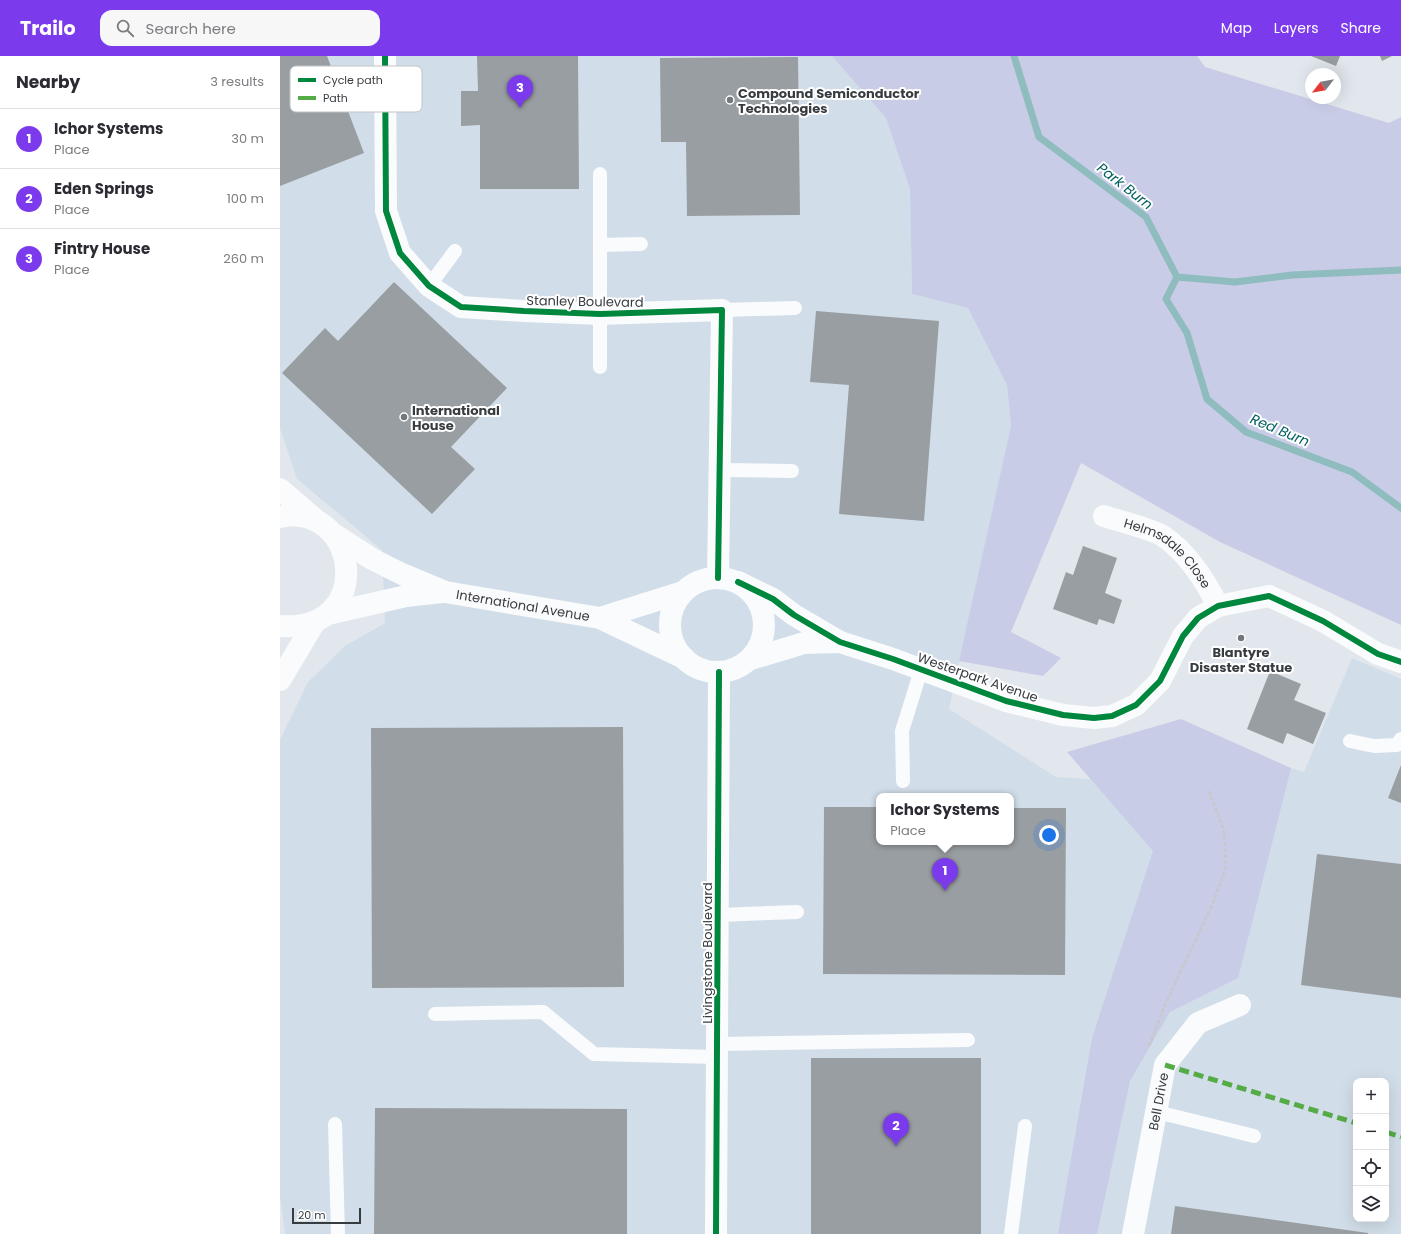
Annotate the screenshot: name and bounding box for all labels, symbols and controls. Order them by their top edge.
search box [100,10,380,46]
text: Trailo [20,15,76,42]
icon: search [114,17,136,39]
text: Search here [146,18,236,39]
text: Map [1221,18,1252,38]
text: Layers [1274,18,1318,38]
text: Share [1340,18,1381,38]
legend [290,66,422,112]
north arrow [1305,68,1341,104]
text: Nearby [16,70,80,94]
text: 3 results [210,72,264,91]
text: Cycle path [323,72,383,88]
pin: 3 [507,75,533,108]
place label: Compound Semiconductor Technologies [738,84,920,118]
text: Path [323,90,348,106]
marker: Compound Semiconductor Technologies [725,95,735,105]
text: Ichor Systems [54,118,163,139]
text: 1 [27,129,31,148]
text: 30 m [231,129,264,148]
text: Place [54,140,89,159]
water label: Park Burn [1093,158,1157,214]
text: Eden Springs [54,178,154,199]
text: 2 [25,189,33,208]
text: 100 m [227,189,264,208]
text: Place [54,200,89,219]
text: Fintry House [54,238,150,259]
text: 3 [25,249,33,268]
text: 260 m [223,249,264,268]
text: Place [54,260,89,279]
street label: Stanley Boulevard [526,291,644,312]
place label: International House [412,401,500,435]
water label: Red Burn [1247,409,1313,451]
marker: International House [399,412,409,422]
street label: Helmsdale Close [1121,514,1215,592]
street label: International Avenue [455,585,591,626]
marker: Blantyre Disaster Statue [1236,633,1246,643]
place label: Blantyre Disaster Statue [1190,643,1292,677]
street label: Westerpark Avenue [915,648,1041,707]
popup [876,793,1014,845]
text: Ichor Systems [890,799,1000,820]
text: Place [890,821,926,840]
your location [1039,825,1059,845]
pin: 1 [932,858,958,891]
street label: Livingstone Boulevard [698,882,717,1024]
street label: Bell Drive [1144,1071,1173,1132]
map controls [1353,1078,1389,1222]
button: + [1353,1078,1389,1114]
pin: 2 [883,1113,909,1146]
button: − [1353,1114,1389,1150]
button: locate [1353,1150,1389,1186]
button: layers [1353,1186,1389,1222]
scale bar [292,1206,361,1225]
text: 20 m [298,1207,326,1223]

